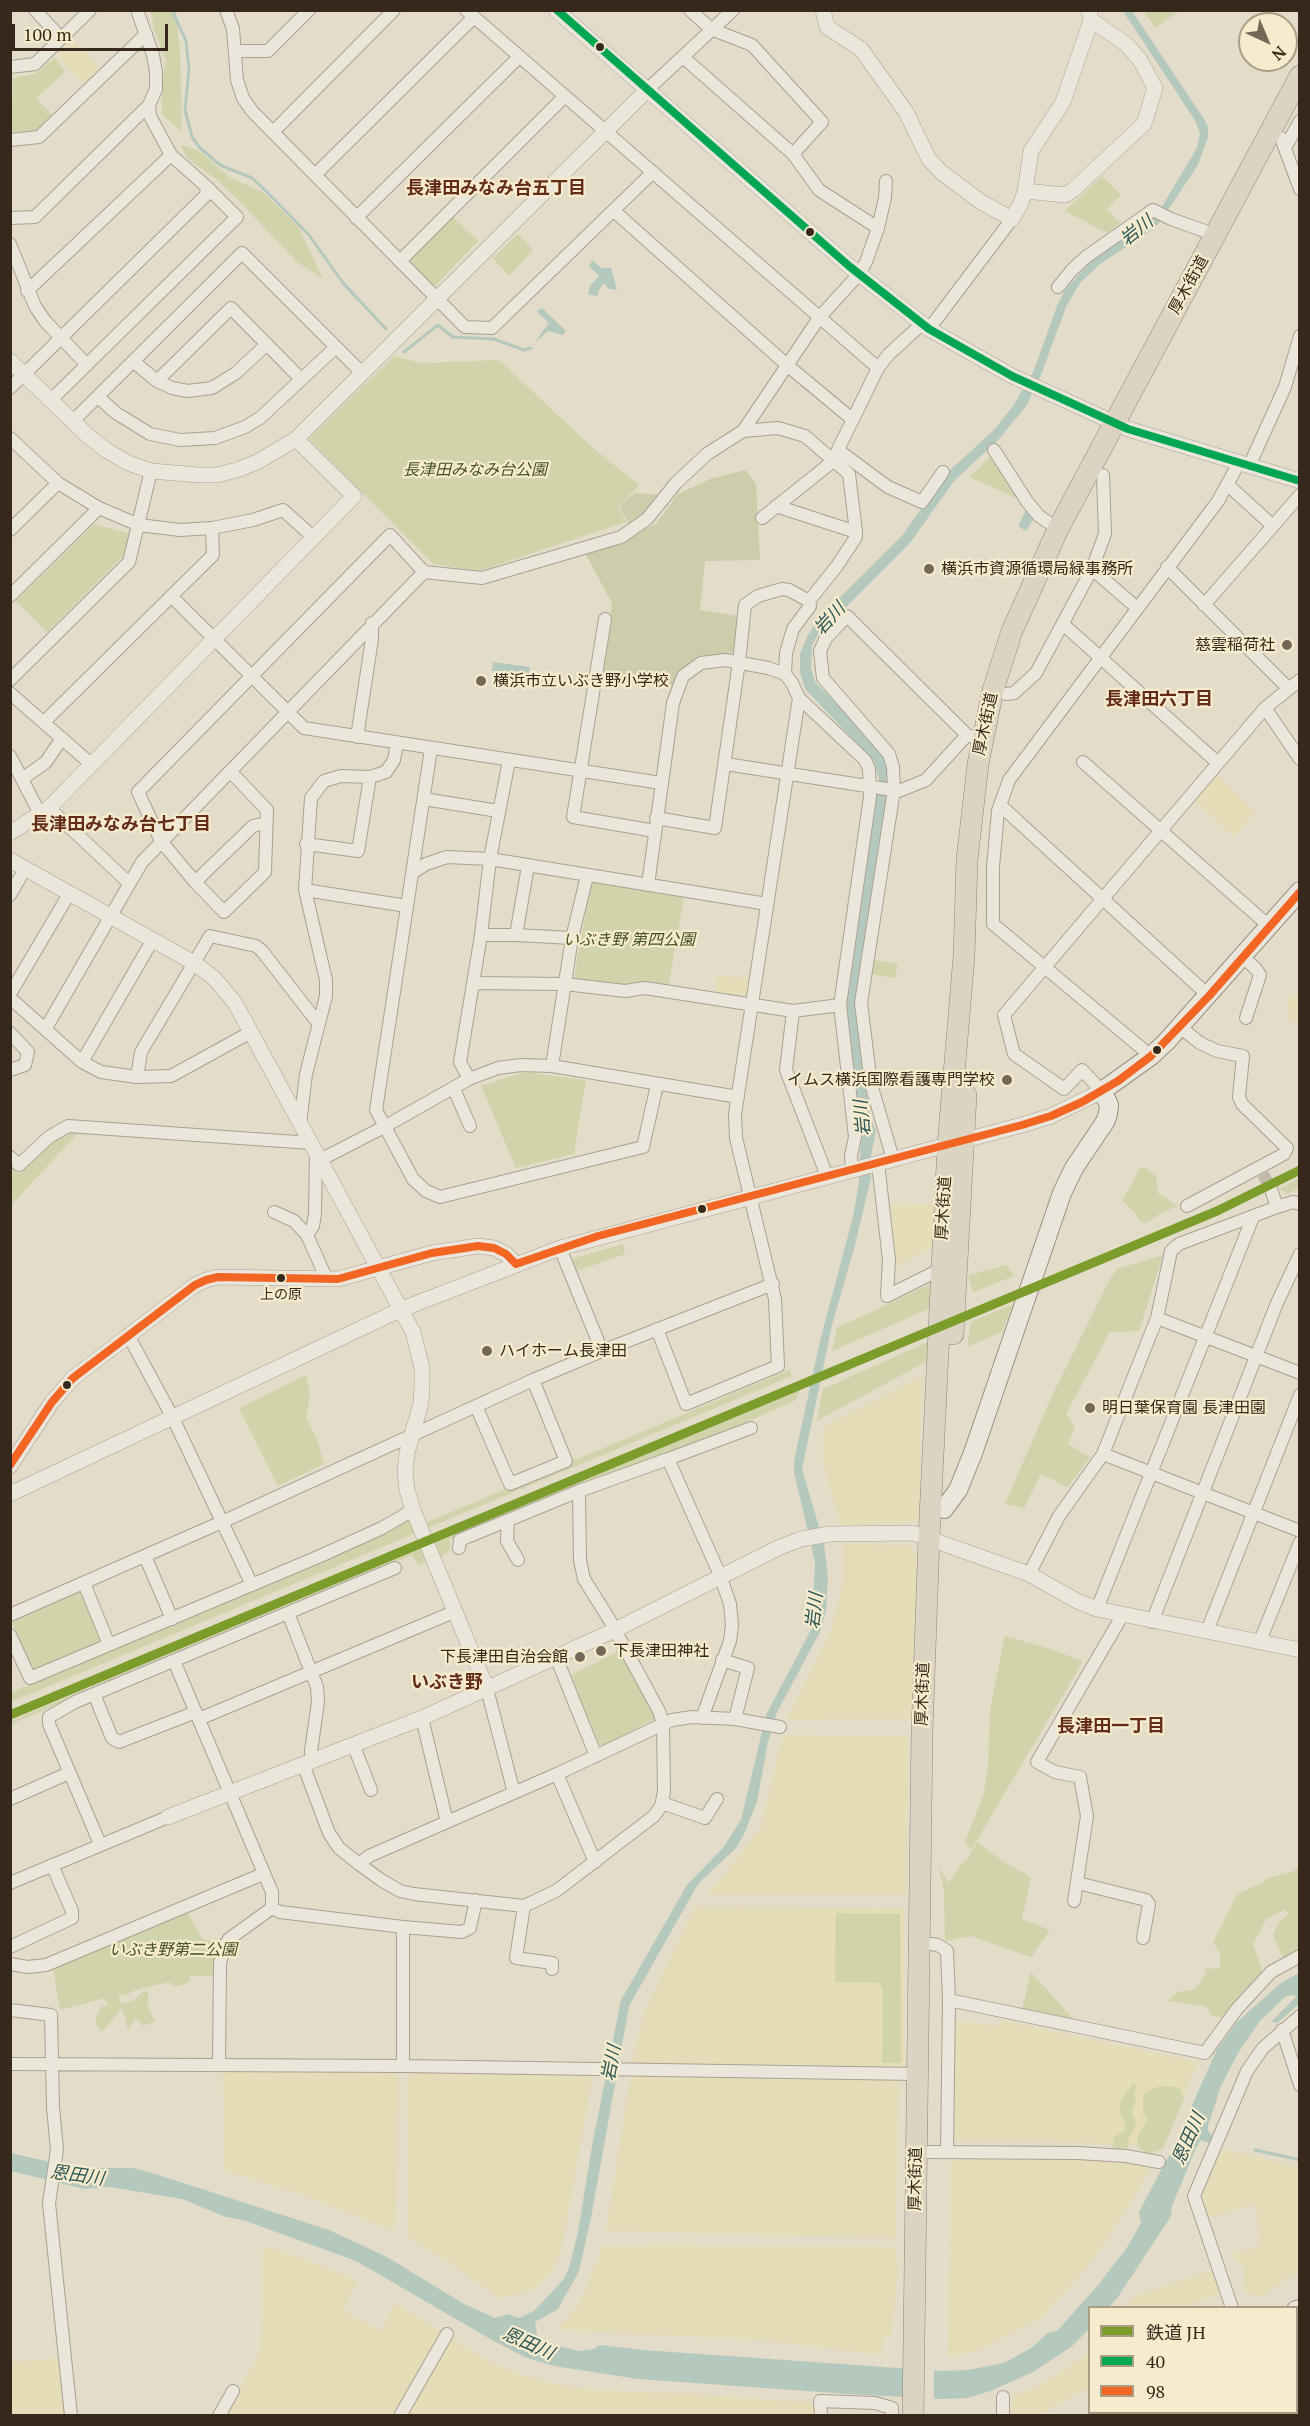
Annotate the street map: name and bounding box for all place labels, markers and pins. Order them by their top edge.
unlabelled marker [594,41,606,53]
unlabelled marker [804,226,816,238]
place label: 横浜市資源循環局緑事務所 [941,559,1133,579]
marker: 横浜市資源循環局緑事務所 [922,562,936,576]
place label: 慈雲稲荷社 [1195,635,1275,655]
marker: 慈雲稲荷社 [1280,638,1294,652]
place label: 横浜市立いぶき野小学校 [493,671,669,691]
marker: 横浜市立いぶき野小学校 [474,674,488,688]
unlabelled marker [1151,1044,1163,1056]
place label: イムス横浜国際看護専門学校 [787,1070,995,1090]
marker: イムス横浜国際看護専門学校 [1000,1073,1014,1087]
unlabelled marker [696,1203,708,1215]
marker: 上の原 [275,1272,287,1284]
place label: 上の原 [260,1287,302,1303]
place label: ハイホーム長津田 [499,1341,627,1361]
marker: ハイホーム長津田 [480,1344,494,1358]
unlabelled marker [61,1379,73,1391]
place label: 明日葉保育園 長津田園 [1102,1398,1266,1418]
marker: 明日葉保育園 長津田園 [1083,1401,1097,1415]
place label: 下長津田神社 [613,1641,709,1661]
marker: 下長津田神社 [594,1644,608,1658]
place label: 下長津田自治会館 [440,1647,568,1667]
marker: 下長津田自治会館 [573,1650,587,1664]

